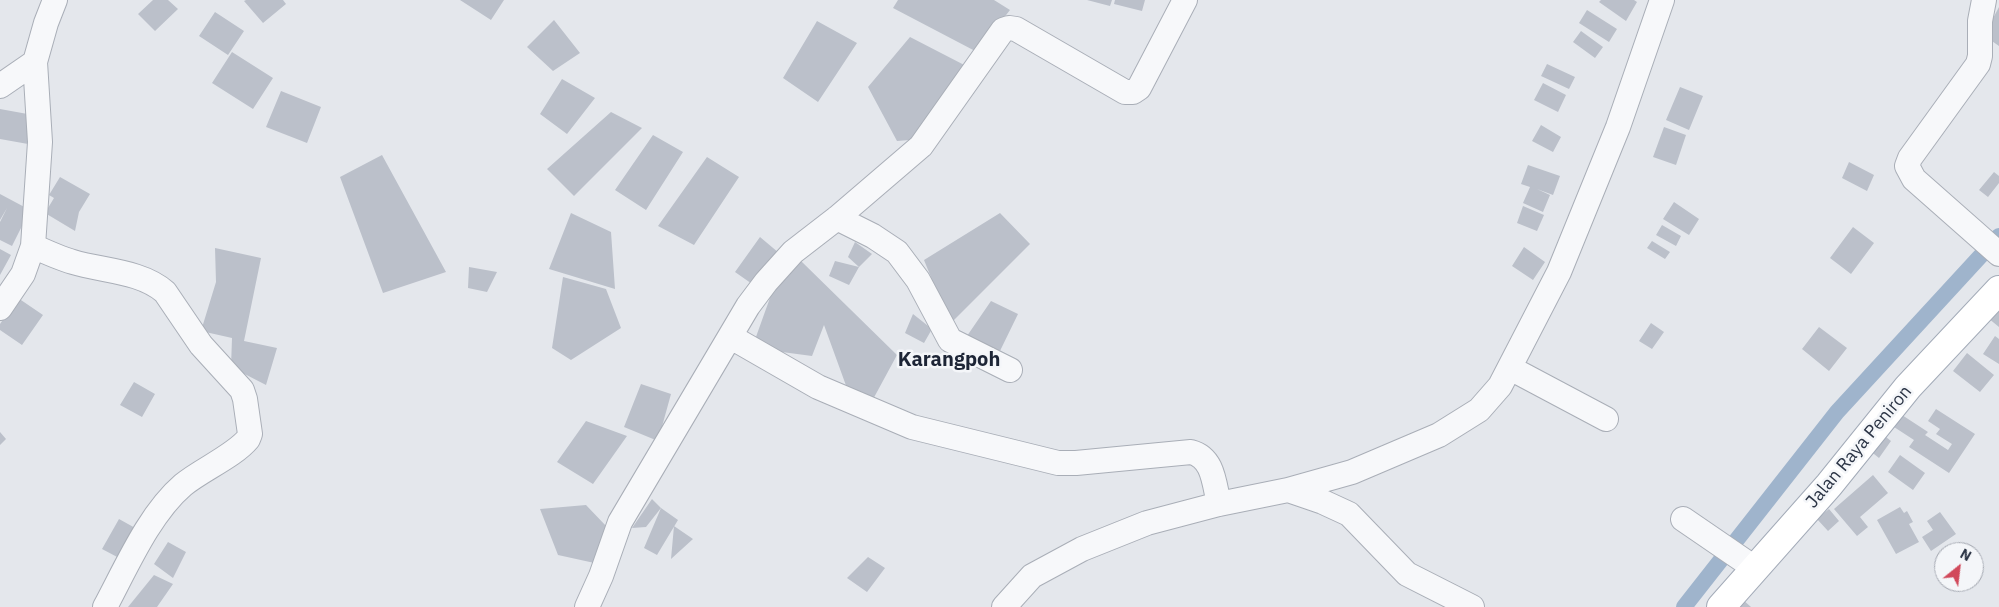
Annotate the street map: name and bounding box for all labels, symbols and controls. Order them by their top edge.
district label: Karangpoh [898,348,1000,372]
street label: Jalan Raya Peniron [1801,381,1917,513]
north arrow [1934,542,1984,592]
text: N [1957,544,1975,565]

